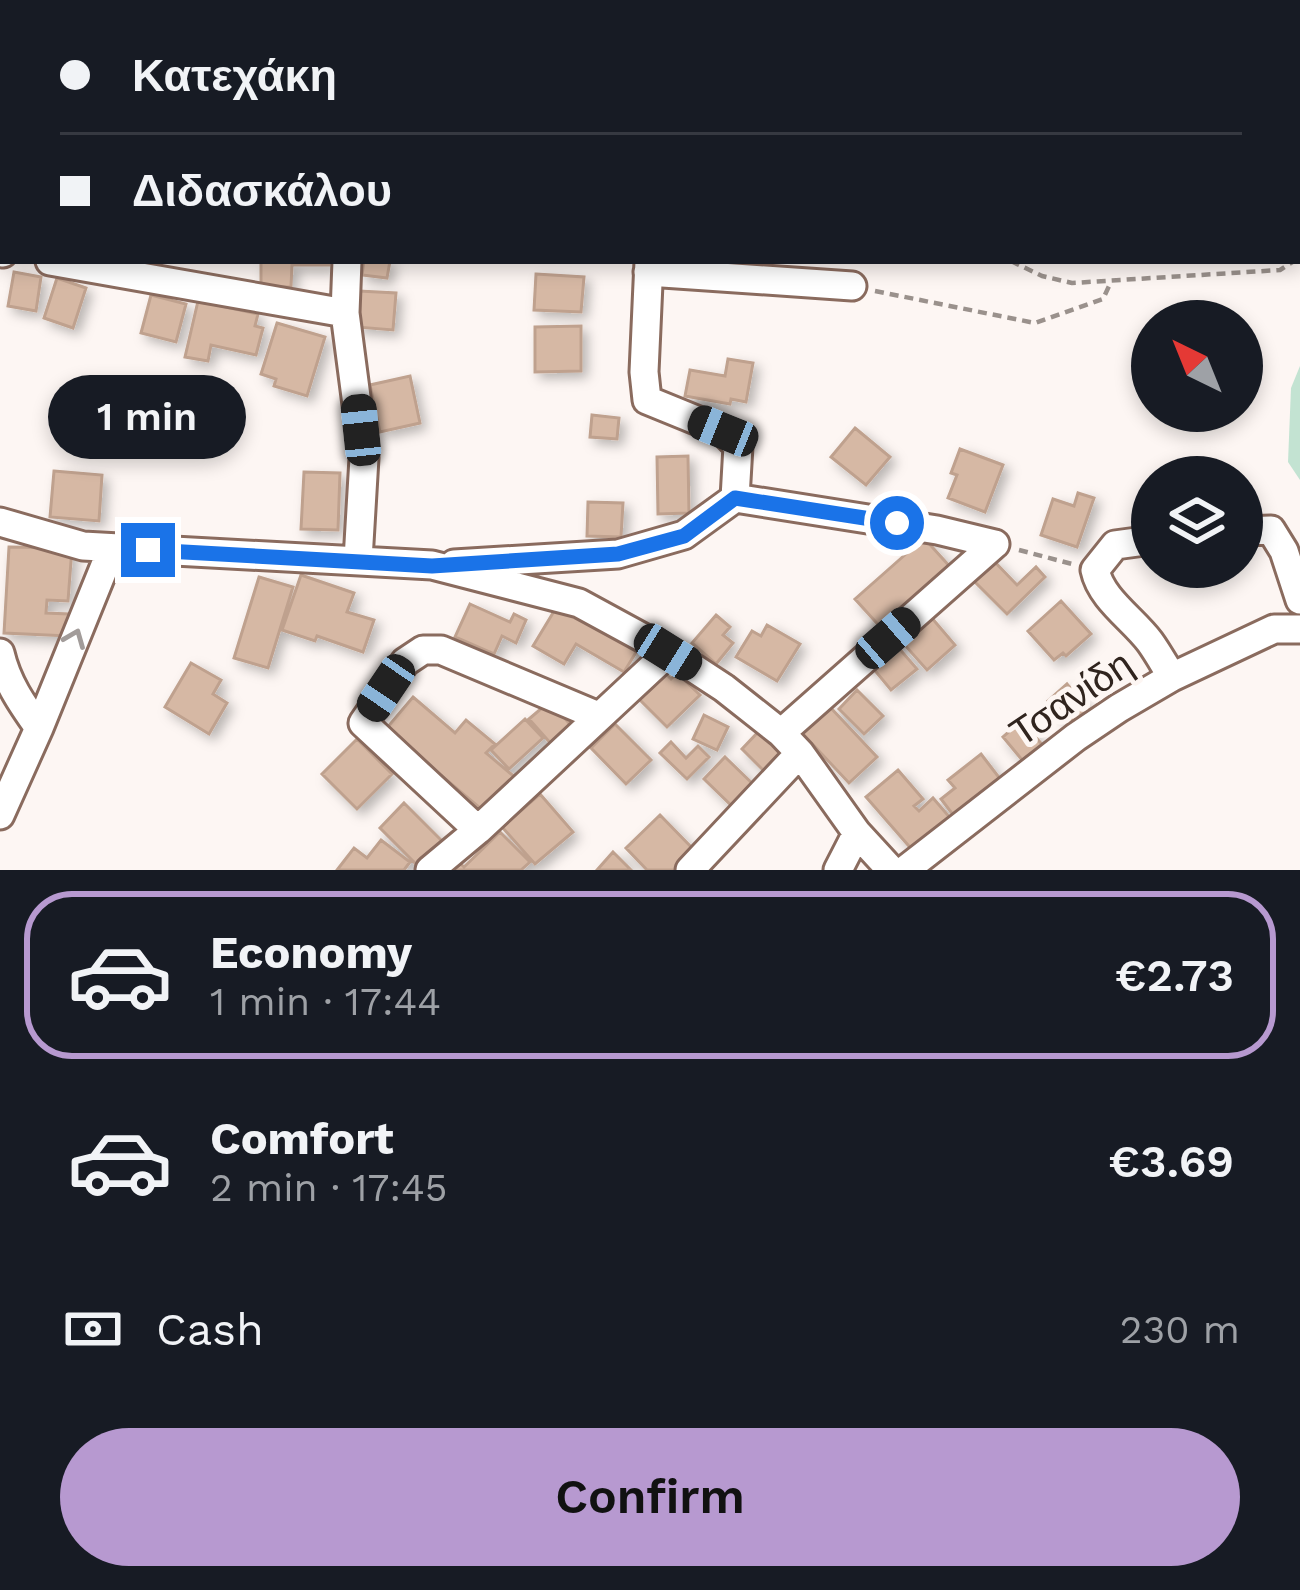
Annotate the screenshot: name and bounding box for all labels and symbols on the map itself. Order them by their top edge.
north arrow [1131,300,1263,432]
callout: 1 min [49,376,247,460]
car [339,392,383,468]
car [683,401,763,461]
route start [870,496,924,550]
route end [121,523,175,577]
car [849,601,927,675]
car [628,618,708,686]
one-way arrow [61,629,86,650]
street label: Τσανίδη [1001,641,1141,755]
car [351,648,421,728]

